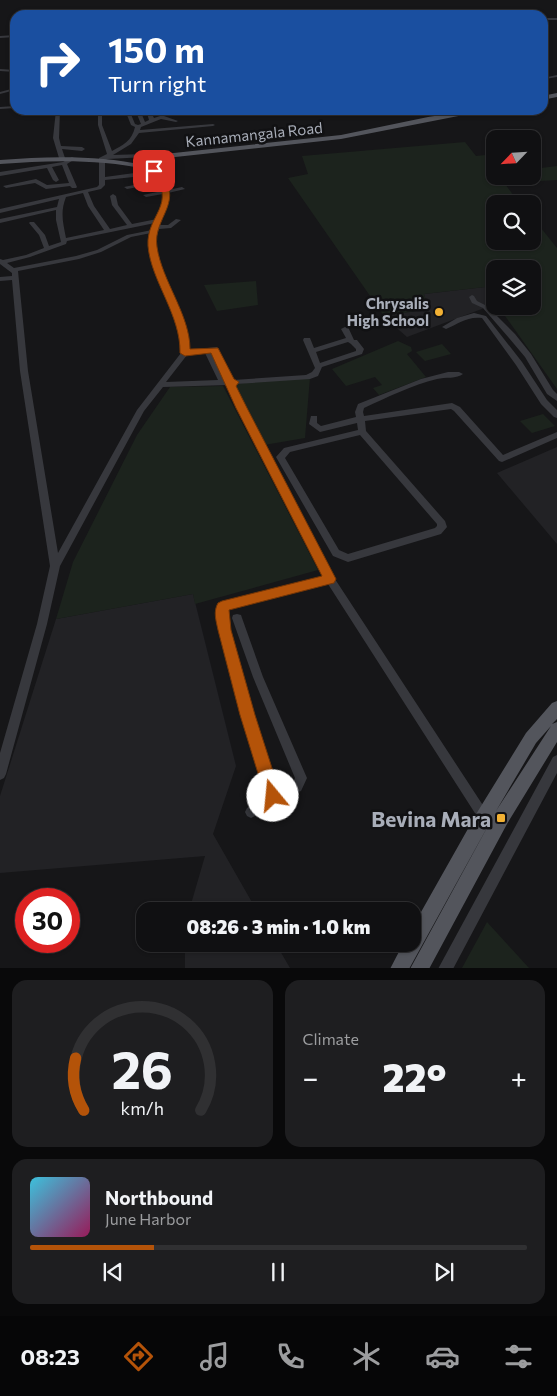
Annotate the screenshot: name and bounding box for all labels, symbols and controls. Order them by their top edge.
text: 150 m [108,27,205,70]
icon: right [25,30,90,95]
text: Turn right [108,70,206,97]
street label: Kannamangala Road [184,118,324,150]
north arrow [486,130,541,185]
map controls [486,130,541,315]
pin [133,150,175,192]
icon: arrive [140,157,168,185]
button: search [486,195,541,250]
button: layers [486,260,541,315]
place label: Chrysalis High School [347,294,429,329]
marker: Chrysalis High School [433,306,445,318]
position arrow [246,769,298,821]
place label: Bevina Mara [371,806,491,831]
marker: Bevina Mara [495,812,507,824]
speed limit sign: 30 [15,888,80,953]
text: 08:26 · 3 min · 1.0 km [187,915,370,938]
text: Climate [303,1029,359,1048]
text: 26 [112,1036,173,1100]
text: 22° [383,1053,446,1100]
text: − [303,1060,318,1094]
text: + [511,1060,527,1094]
text: km/h [121,1097,164,1119]
text: Northbound [105,1186,213,1209]
text: June Harbor [105,1209,191,1228]
icon: previous [99,1258,127,1286]
icon: pause [264,1258,292,1286]
icon: next [430,1258,458,1286]
icon: directions [121,1339,156,1374]
icon: music [197,1339,232,1374]
icon: phone [273,1339,308,1374]
icon: climate [349,1339,384,1374]
icon: car [425,1339,460,1374]
icon: filters [501,1339,536,1374]
text: 08:23 [21,1343,80,1370]

